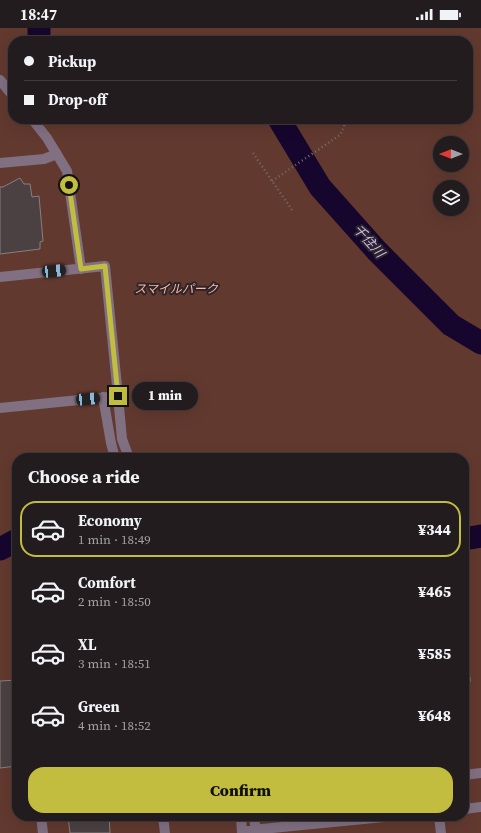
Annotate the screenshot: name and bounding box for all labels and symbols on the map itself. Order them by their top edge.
north arrow [433,136,469,172]
route start [60,176,78,194]
water label: 千住川 [350,221,390,263]
car [41,264,67,278]
park label: スマイルパーク [134,281,219,297]
callout: 1 min [132,382,198,410]
route end [109,387,127,405]
car [76,392,100,406]

